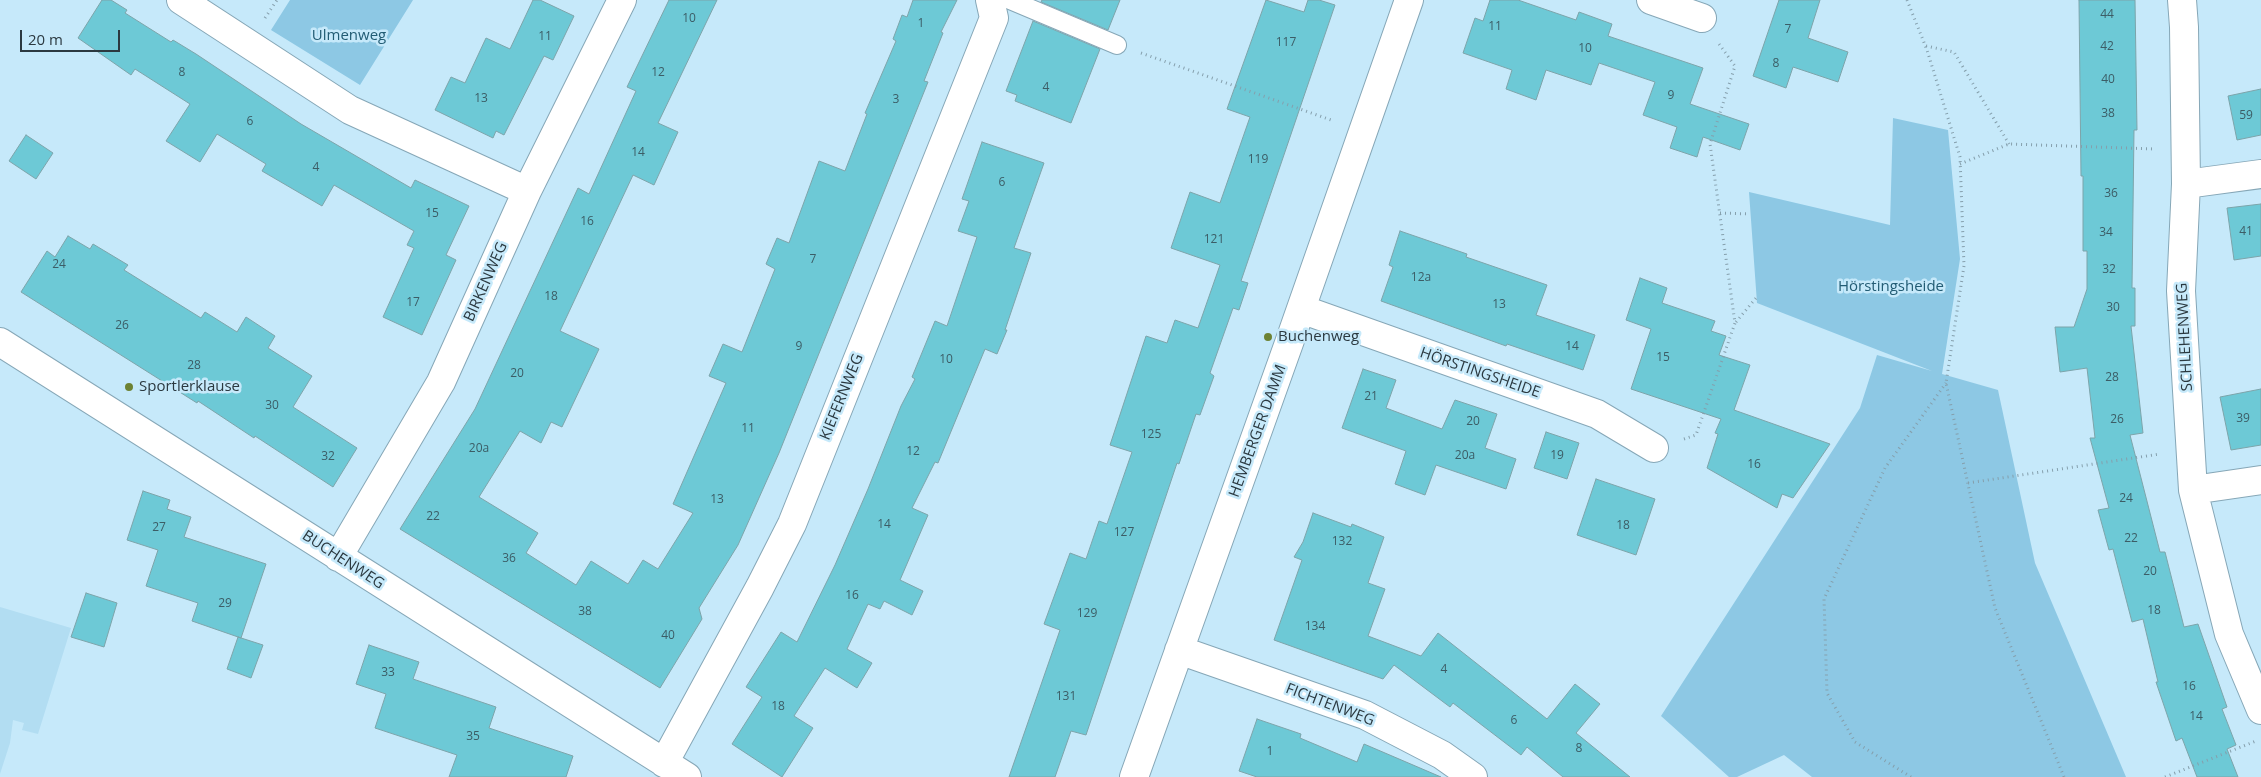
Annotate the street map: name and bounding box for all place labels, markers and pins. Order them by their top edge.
place label: Buchenweg [1278,328,1359,346]
marker: Buchenweg [1262,331,1274,343]
place label: Sportlerklause [139,378,240,396]
marker: Sportlerklause [123,381,135,393]

